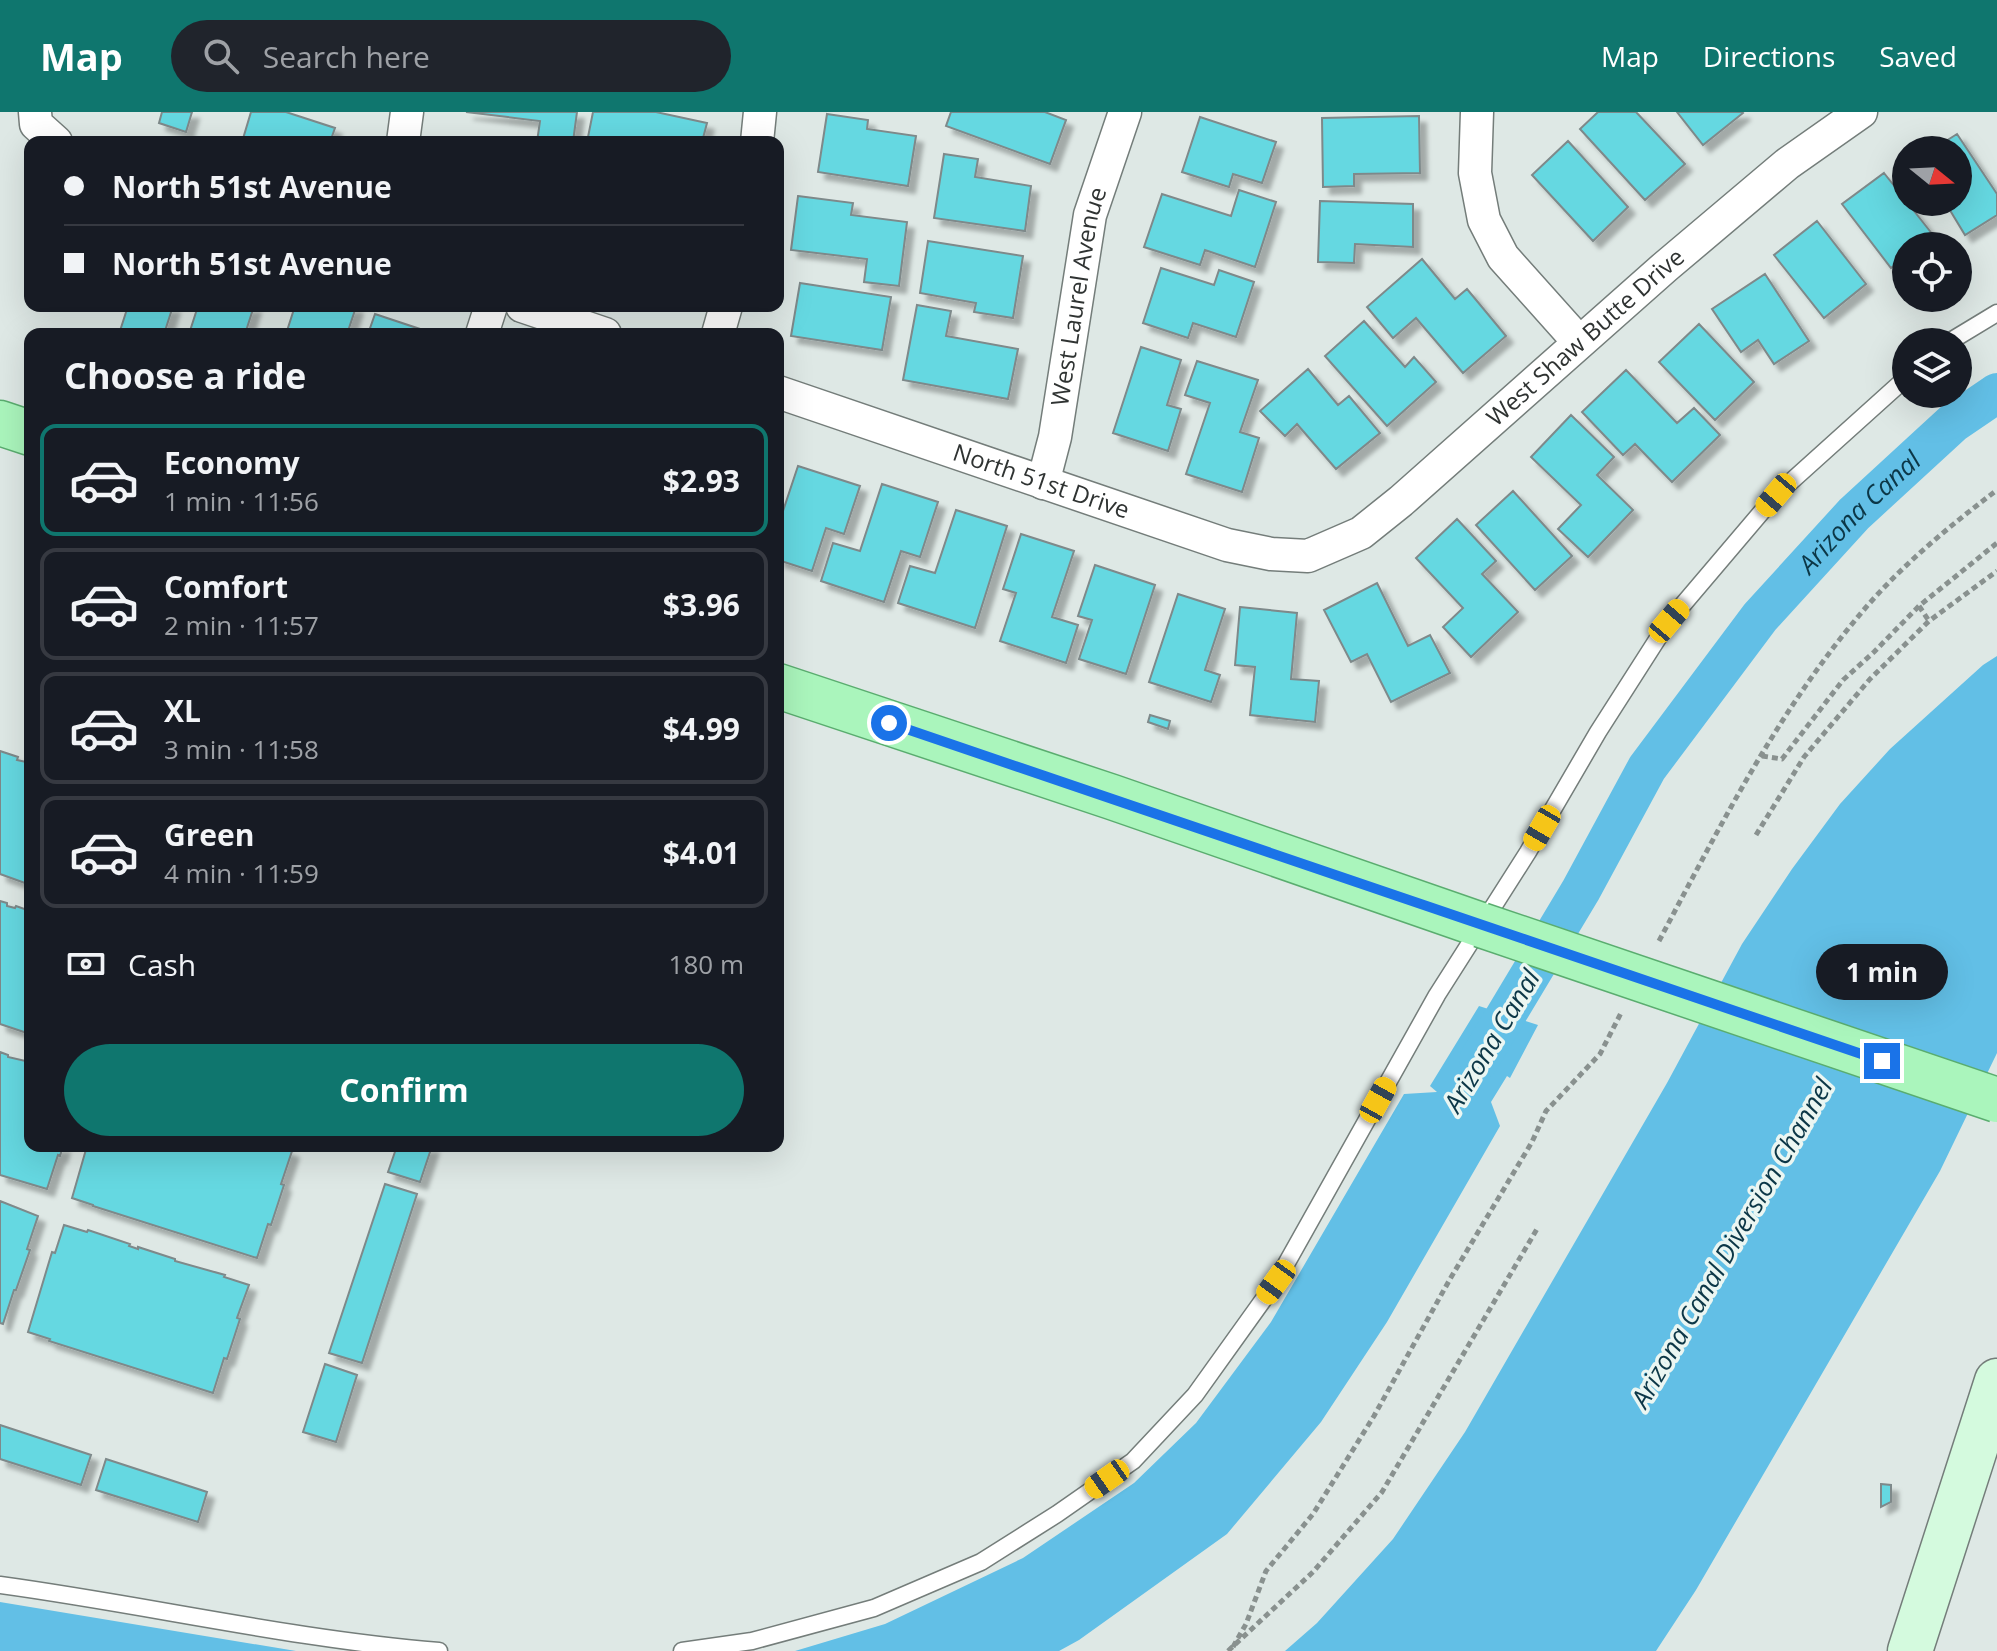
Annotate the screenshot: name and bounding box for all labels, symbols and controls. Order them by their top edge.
search box [171,20,731,92]
text: Map [40,30,123,82]
icon: search [199,34,243,78]
text: Search here [263,36,430,77]
text: Map [1601,37,1659,75]
text: Directions [1703,37,1835,75]
text: Saved [1879,37,1957,75]
north arrow [1892,136,1972,216]
map controls [1892,136,1972,408]
text: North 51st Avenue [112,166,392,207]
street label: West Laurel Avenue [1042,182,1113,408]
button: locate [1892,232,1972,312]
street label: West Shaw Butte Drive [1479,240,1691,433]
text: North 51st Avenue [112,243,392,284]
button: layers [1892,328,1972,408]
text: Choose a ride [64,351,306,400]
street label: North 51st Drive [949,435,1134,526]
water label: Arizona Canal [1788,441,1929,582]
text: Economy [164,442,300,483]
icon: car [68,444,140,516]
text: $2.93 [663,460,740,501]
car [1751,469,1801,521]
text: 1 min · 11:56 [164,483,319,519]
text: Comfort [164,566,288,607]
icon: car [68,568,140,640]
text: $3.96 [663,584,740,625]
car [1644,595,1694,647]
text: 2 min · 11:57 [164,607,319,643]
text: XL [164,690,201,731]
icon: car [68,692,140,764]
route start [871,705,907,741]
text: $4.99 [663,708,740,749]
text: 3 min · 11:58 [164,731,319,767]
car [1520,801,1564,855]
text: Green [164,814,255,855]
icon: car [68,816,140,888]
text: $4.01 [663,832,740,873]
text: 4 min · 11:59 [164,855,319,891]
icon: cash [64,942,108,986]
text: Cash [128,944,196,985]
callout: 1 min [1816,945,1948,1001]
text: 180 m [669,946,744,982]
text: 1 min [1846,954,1918,990]
water label: Arizona Canal [1433,961,1549,1120]
route end [1864,1043,1900,1079]
button: Confirm [64,1044,744,1136]
water label: Arizona Canal Diversion Channel [1621,1070,1841,1415]
car [1356,1073,1400,1127]
car [1252,1256,1300,1308]
car [1080,1455,1134,1503]

